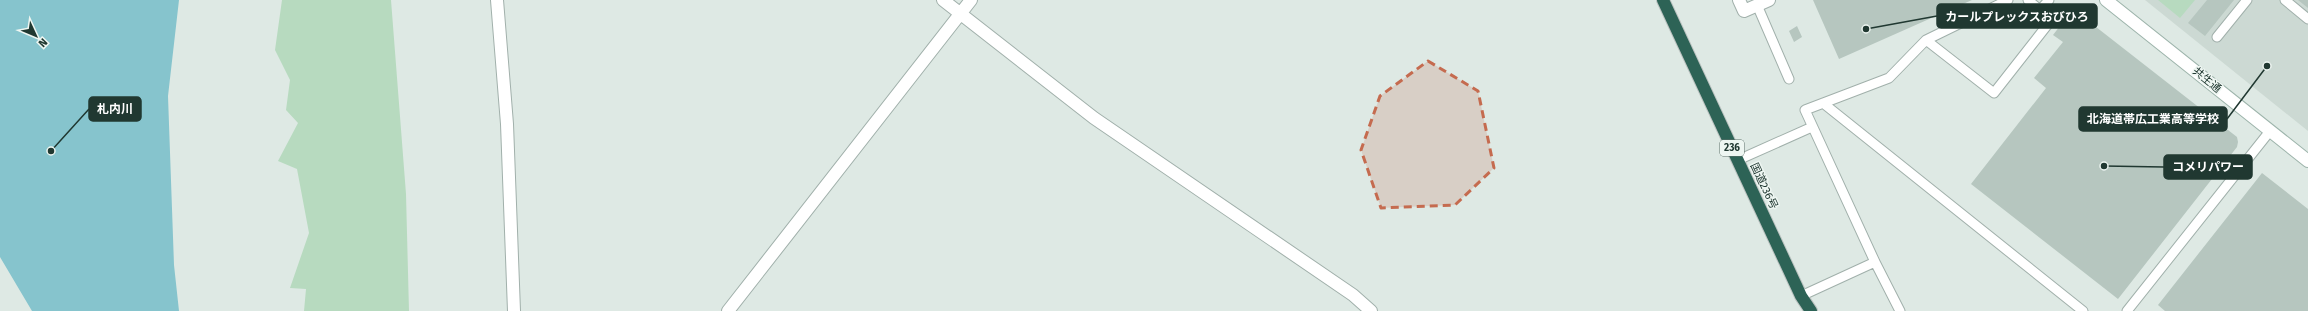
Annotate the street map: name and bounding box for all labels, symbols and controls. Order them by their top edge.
callout: カールプレックスおびひろ [1937,4,2097,28]
text: カールプレックスおびひろ [1945,10,2089,24]
north arrow [16,16,56,56]
text: N [36,35,50,50]
street label: 共生通 [2190,65,2224,95]
callout: 札内川 [89,97,141,121]
text: 札内川 [97,102,133,116]
callout: 北海道帯広工業高等学校 [2079,107,2227,131]
text: 北海道帯広工業高等学校 [2087,112,2219,126]
road number: 236 [1720,140,1744,156]
callout: コメリパワー [2164,155,2252,179]
text: コメリパワー [2172,160,2244,174]
street label: 国道236号 [1748,161,1780,211]

